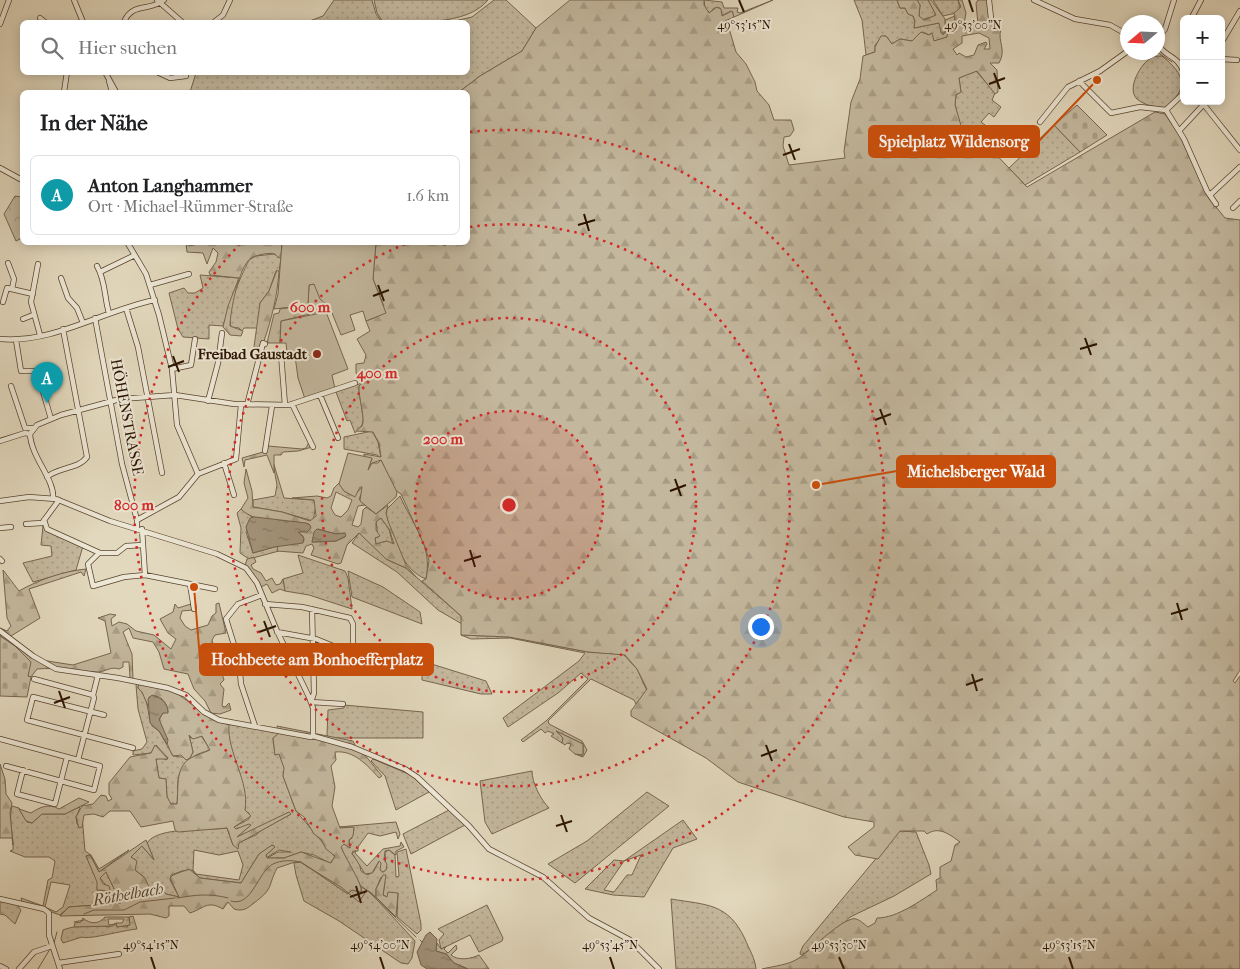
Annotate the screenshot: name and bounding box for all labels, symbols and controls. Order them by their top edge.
north arrow [1120,15,1165,60]
map controls [1180,15,1225,105]
button: + [1180,15,1225,60]
text: 49°53'15"N [717,18,771,32]
text: 49°53'00"N [944,18,1002,32]
search box [20,20,470,75]
icon: search [38,34,66,62]
text: Hier suchen [78,37,177,59]
button: − [1180,60,1225,105]
text: In der Nähe [40,111,148,135]
callout: Spielplatz Wildensorg [869,126,1039,157]
text: Spielplatz Wildensorg [879,132,1030,152]
text: Anton Langhammer [88,175,253,197]
text: A [52,186,62,205]
text: 1.6 km [407,186,449,205]
text: Ort · Michael-Rümmer-Straße [88,197,293,216]
text: 600 m [290,298,331,316]
place label: Freibad Gaustadt [196,345,308,363]
marker: Freibad Gaustadt [311,348,323,360]
street label: HÖHENSTRASSE [107,357,147,477]
pin: A [31,362,63,403]
text: 400 m [355,364,398,382]
text: 200 m [423,430,463,448]
callout: Michelsberger Wald [897,456,1055,487]
text: Michelsberger Wald [906,462,1046,482]
text: 800 m [114,496,154,514]
centre of rings [500,496,518,514]
your location [748,614,774,640]
callout: Hochbeete am Bonhoefferplatz [200,644,433,675]
text: Hochbeete am Bonhoefferplatz [211,650,424,670]
water label: Röthelbach [90,878,165,910]
text: 49°54'15"N [123,938,179,952]
text: 49°54'00"N [350,938,410,952]
text: 49°53'45"N [582,938,638,952]
text: 49°53'30"N [811,938,867,952]
text: 49°53'15"N [1042,938,1096,952]

